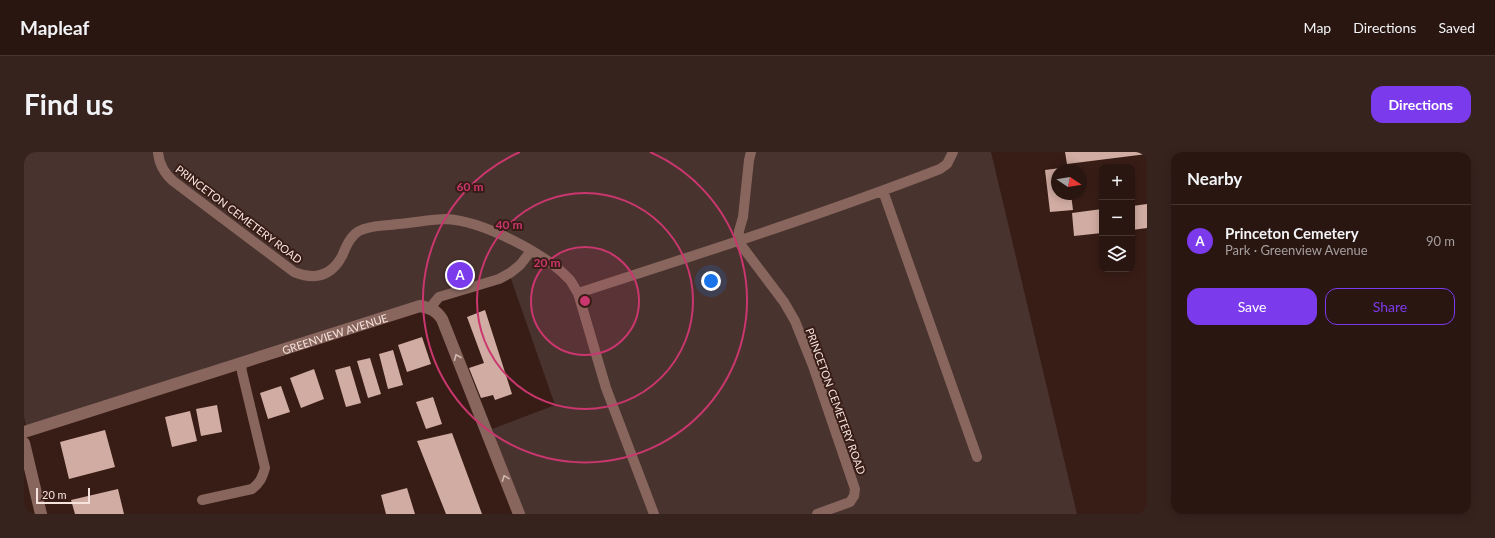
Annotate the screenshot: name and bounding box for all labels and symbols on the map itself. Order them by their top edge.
street label: PRINCETON CEMETERY ROAD [173,162,305,266]
north arrow [1051,164,1087,200]
text: 60 m [457,179,483,194]
text: 40 m [496,217,522,232]
text: 20 m [534,255,560,270]
pin: A [447,260,473,290]
your location [701,271,721,291]
centre of rings [578,294,592,308]
street label: GREENVIEW AVENUE [280,310,389,356]
street label: PRINCETON CEMETERY ROAD [803,326,869,476]
one-way arrow [454,353,462,360]
one-way arrow [502,474,510,481]
scale bar [36,486,90,505]

